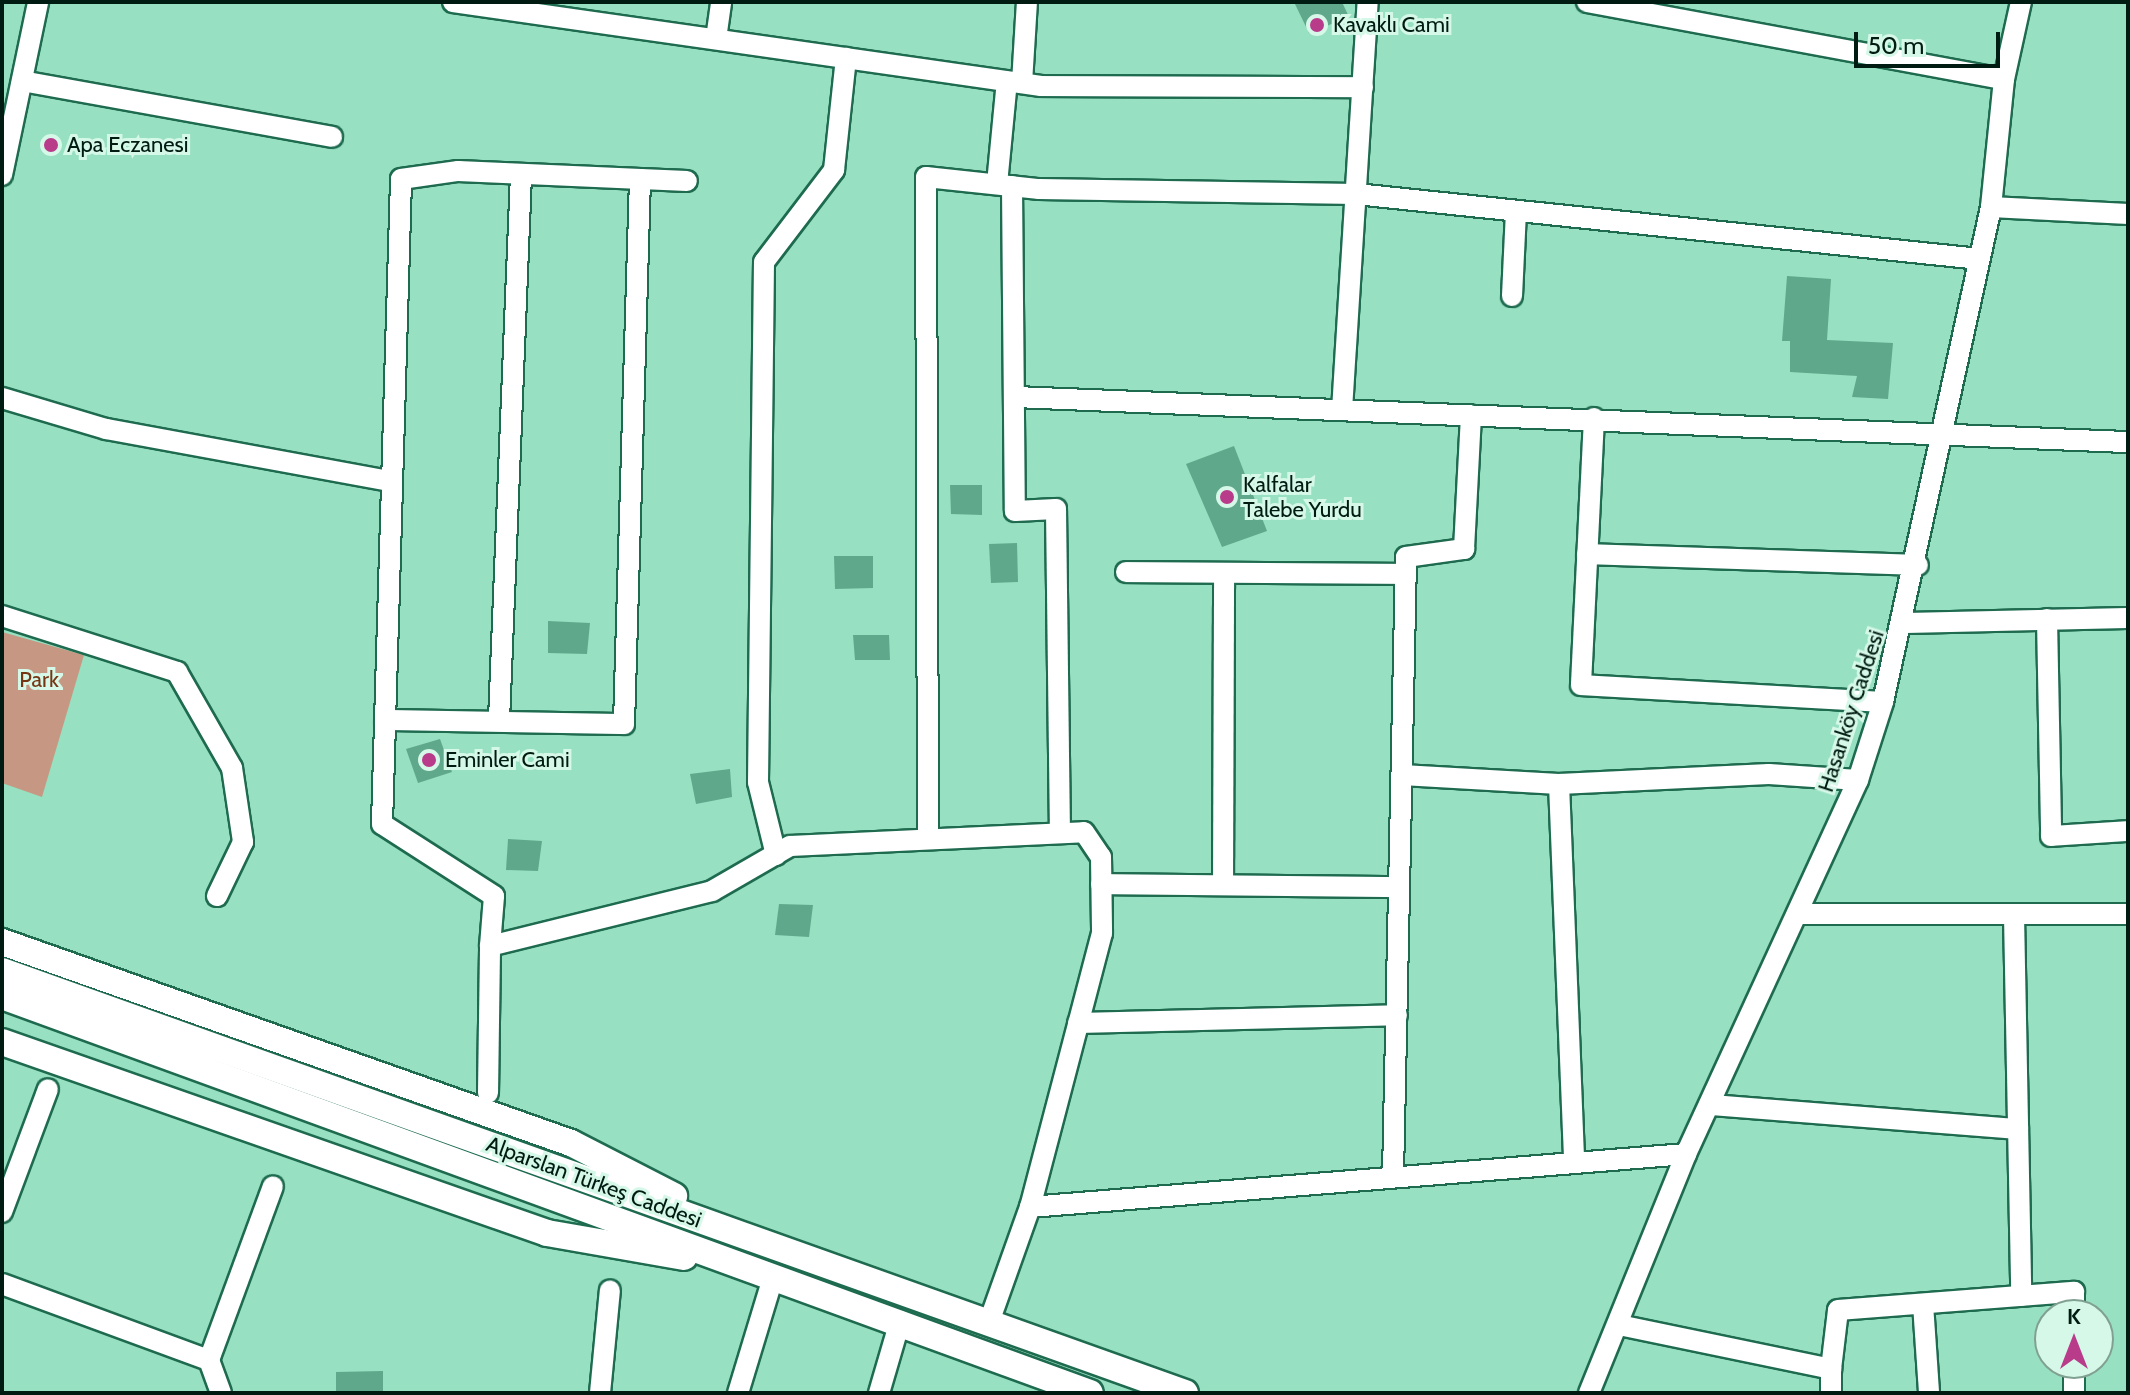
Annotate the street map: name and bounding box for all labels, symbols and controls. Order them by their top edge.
place label: Kavaklı Cami [1333,12,1450,38]
marker: Kavaklı Cami [1308,16,1326,34]
scale bar [1858,16,2004,66]
text: 50 m [1868,31,1924,60]
place label: Apa Eczanesi [67,132,188,158]
marker: Apa Eczanesi [42,136,60,154]
place label: Kalfalar Talebe Yurdu [1243,471,1362,522]
marker: Kalfalar Talebe Yurdu [1218,488,1236,506]
street label: Hasanköy Caddesi [1812,627,1890,795]
park label: Park [19,667,59,693]
place label: Eminler Cami [445,747,570,773]
marker: Eminler Cami [420,751,438,769]
street label: Alparslan Türkeş Caddesi [483,1131,705,1233]
north arrow [2034,1299,2114,1379]
text: K [2067,1303,2081,1330]

